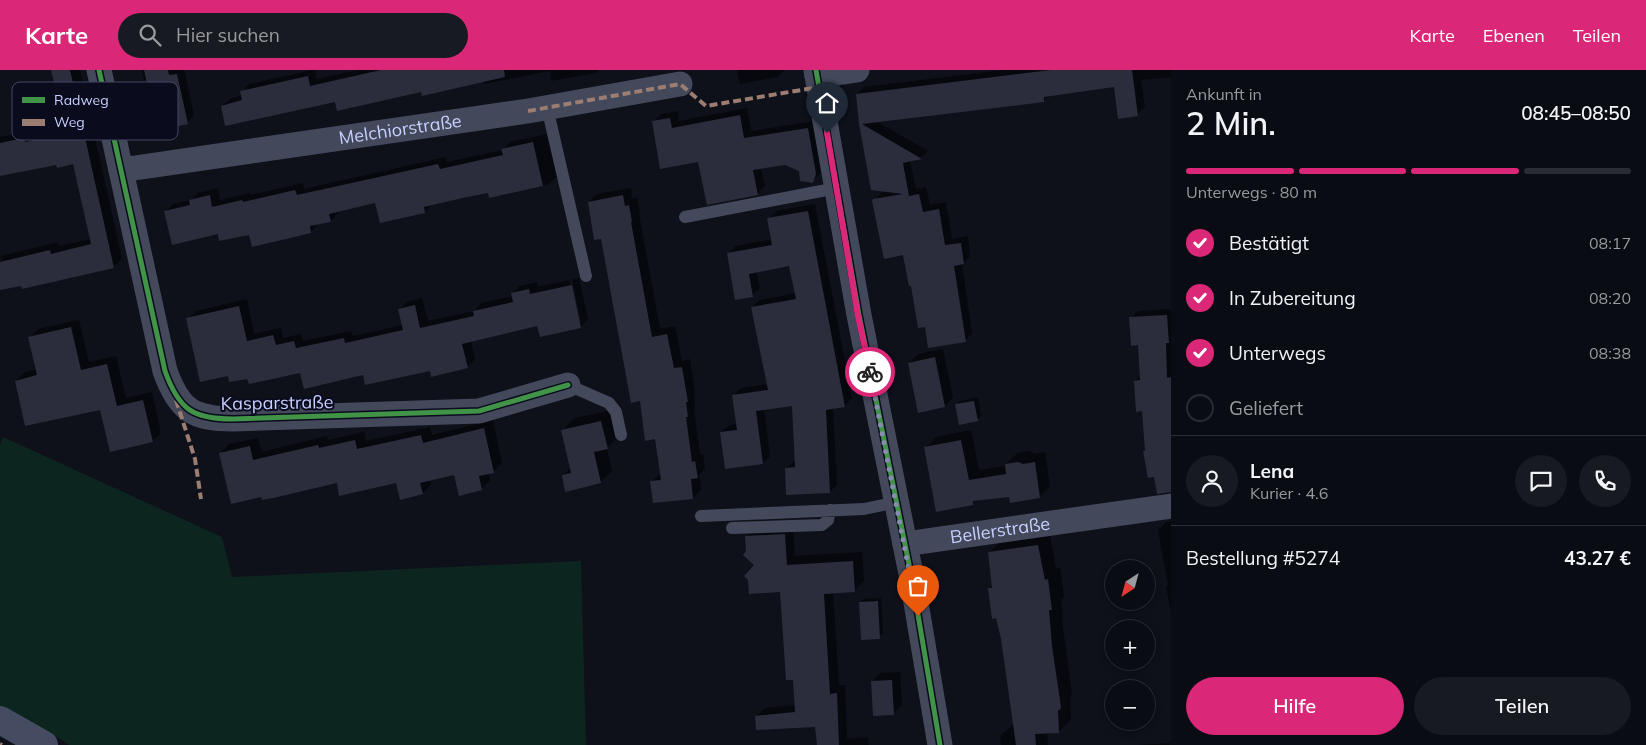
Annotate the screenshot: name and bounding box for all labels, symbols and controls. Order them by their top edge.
search box [118,13,468,58]
text: Karte [25,20,88,50]
icon: search [136,21,164,49]
text: Hier suchen [176,23,280,47]
text: Karte [1409,24,1455,47]
text: Ebenen [1483,24,1545,47]
text: Teilen [1573,24,1621,47]
legend [12,82,178,140]
pin [806,82,848,133]
text: Ankunft in [1186,84,1262,104]
icon: home [813,89,841,117]
text: Radweg [54,91,109,109]
text: 08:45–08:50 [1521,101,1631,125]
text: 2 Min. [1186,103,1276,143]
street label: Melchiorstraße [337,109,463,149]
text: Weg [54,113,85,131]
text: Unterwegs · 80 m [1186,182,1317,202]
icon: check [1186,229,1214,257]
text: Bestätigt [1229,231,1309,255]
text: 08:17 [1589,233,1631,253]
icon: check [1186,284,1214,312]
text: In Zubereitung [1229,286,1356,310]
text: 08:20 [1589,288,1631,308]
icon: check [1186,339,1214,367]
text: Unterwegs [1229,341,1326,365]
text: 08:38 [1589,343,1631,363]
courier [845,347,895,397]
icon: bike [856,358,884,386]
street label: Kasparstraße [220,390,334,415]
text: Geliefert [1229,396,1303,420]
button: person [1186,455,1238,507]
button: chat [1515,455,1567,507]
button: phone [1579,455,1631,507]
text: Lena [1250,459,1294,483]
text: Kurier · 4.6 [1250,483,1328,503]
street label: Bellerstraße [949,511,1051,548]
text: Bestellung #5274 [1186,546,1340,570]
text: 43.27 € [1564,546,1631,570]
north arrow [1105,560,1155,610]
map controls [1105,560,1155,730]
pin [897,565,939,616]
icon: bag [904,572,932,600]
button: + [1105,620,1155,670]
button: Hilfe [1186,677,1404,735]
button: Teilen [1414,677,1631,735]
button: − [1105,680,1155,730]

